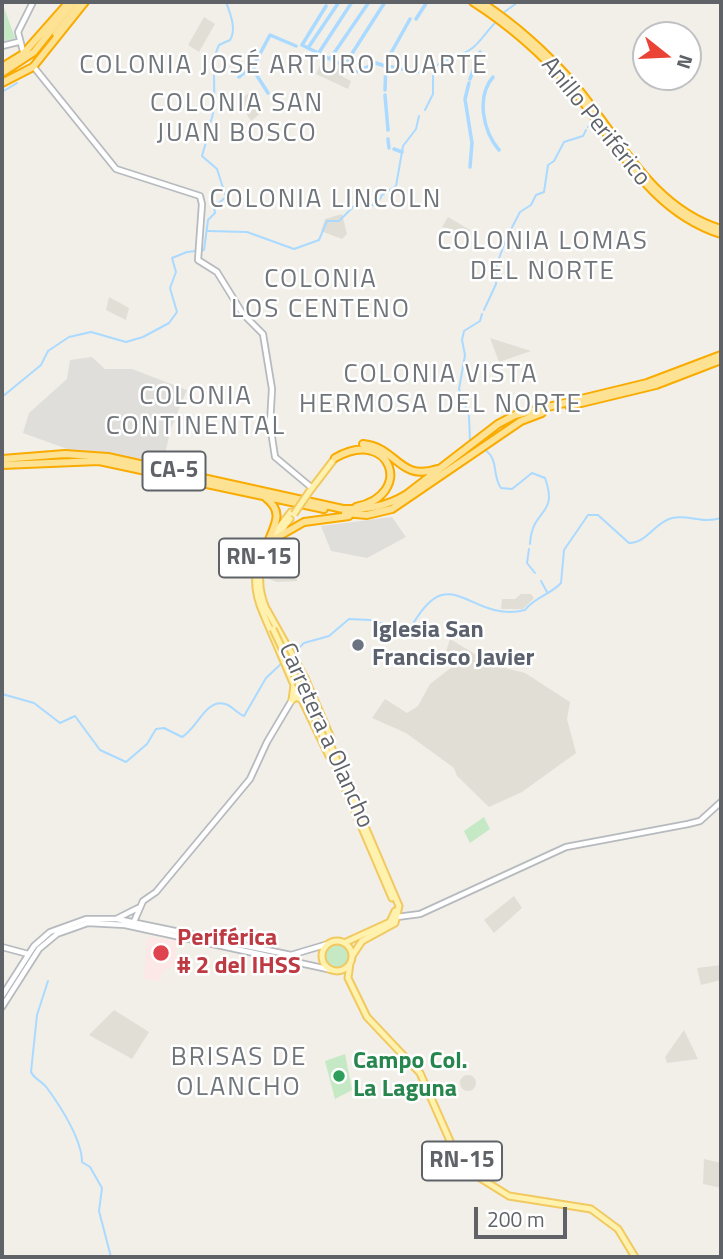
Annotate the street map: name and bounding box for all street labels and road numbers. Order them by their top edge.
street label: Anillo Periférico [534,52,656,192]
road number: CA-5 [142,452,206,491]
road number: RN-15 [219,538,299,578]
street label: Carretera a Olancho [271,639,379,833]
road number: RN-15 [422,1142,502,1180]

